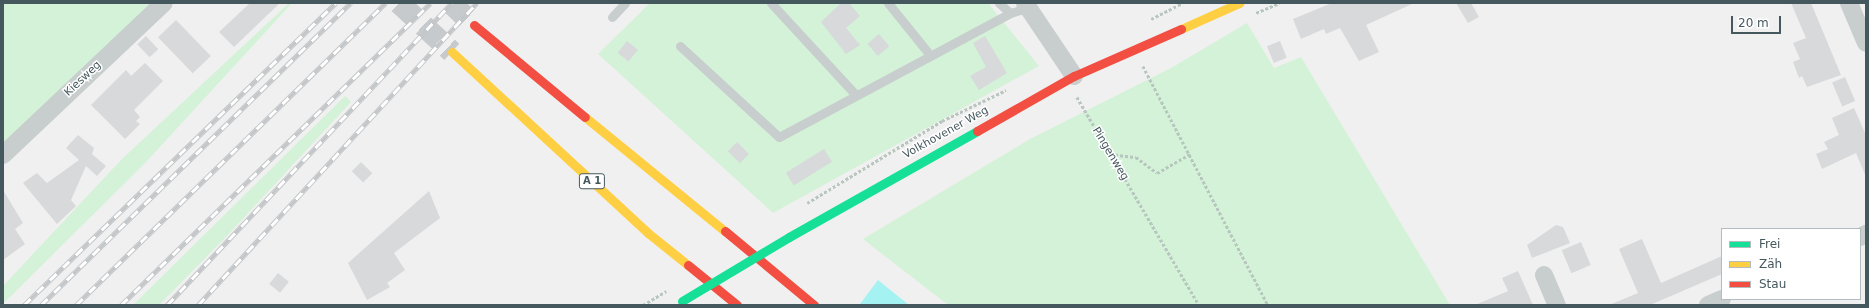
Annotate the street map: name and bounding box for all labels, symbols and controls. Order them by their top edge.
scale bar [1733,8,1783,34]
text: 20 m [1738,16,1769,30]
street label: Kiesweg [62,59,104,99]
street label: Volkhovener Weg [901,104,991,162]
street label: Pingenweg [1089,125,1131,183]
road number: A 1 [578,173,606,189]
legend [1721,228,1861,300]
text: Frei [1759,237,1780,251]
text: Zäh [1759,257,1782,271]
text: Stau [1759,277,1786,291]

